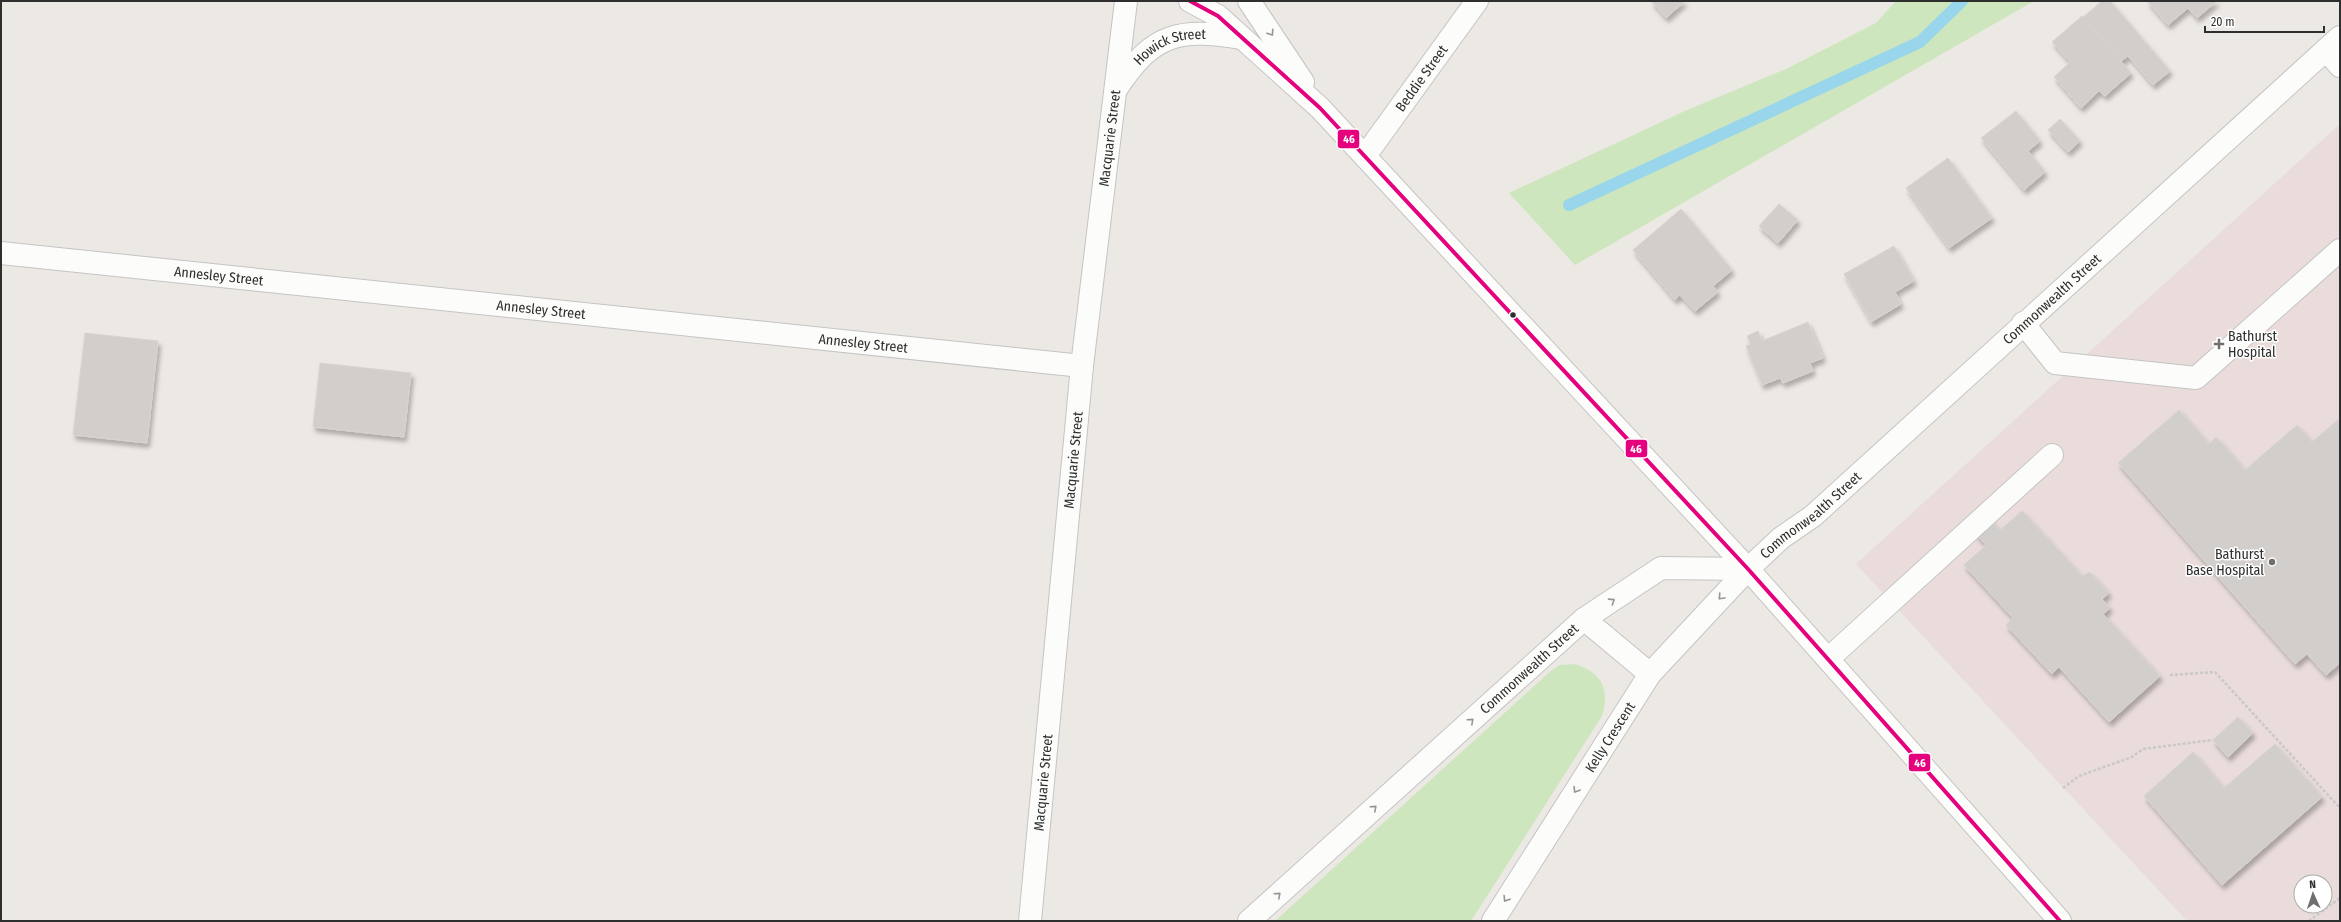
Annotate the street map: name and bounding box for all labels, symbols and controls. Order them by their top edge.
scale bar [2205,8,2324,34]
text: 20 m [2211,15,2235,29]
street label: Howick Street [1130,25,1207,69]
one-way arrow [1266,29,1273,36]
street label: Beddie Street [1392,41,1451,115]
street label: Macquarie Street [1095,88,1124,187]
line badge: 46 [1337,129,1360,149]
text: 46 [1343,133,1355,146]
street label: Commonwealth Street [1999,250,2105,348]
street label: Annesley Street [173,263,265,289]
street label: Annesley Street [496,296,587,323]
unlabelled marker [1508,310,1518,320]
place label: Bathurst Hospital [2228,328,2277,361]
street label: Annesley Street [818,330,909,356]
marker: Bathurst Hospital [2213,338,2225,350]
street label: Macquarie Street [1060,410,1086,509]
line badge: 46 [1625,439,1648,458]
text: 46 [1630,443,1642,456]
street label: Commonwealth Street [1756,468,1865,562]
place label: Bathurst Base Hospital [2186,546,2264,579]
marker: Bathurst Base Hospital [2267,557,2277,567]
one-way arrow [1718,592,1726,600]
one-way arrow [1608,598,1615,605]
street label: Commonwealth Street [1476,620,1582,717]
street label: Kelly Crescent [1581,698,1639,775]
one-way arrow [1466,718,1474,726]
street label: Macquarie Street [1030,733,1056,832]
line badge: 46 [1908,753,1931,772]
text: 46 [1914,757,1926,770]
one-way arrow [1573,786,1581,793]
one-way arrow [1369,805,1377,813]
north arrow [2293,874,2333,914]
text: N [2309,878,2316,891]
one-way arrow [1273,893,1280,900]
one-way arrow [1504,895,1511,902]

